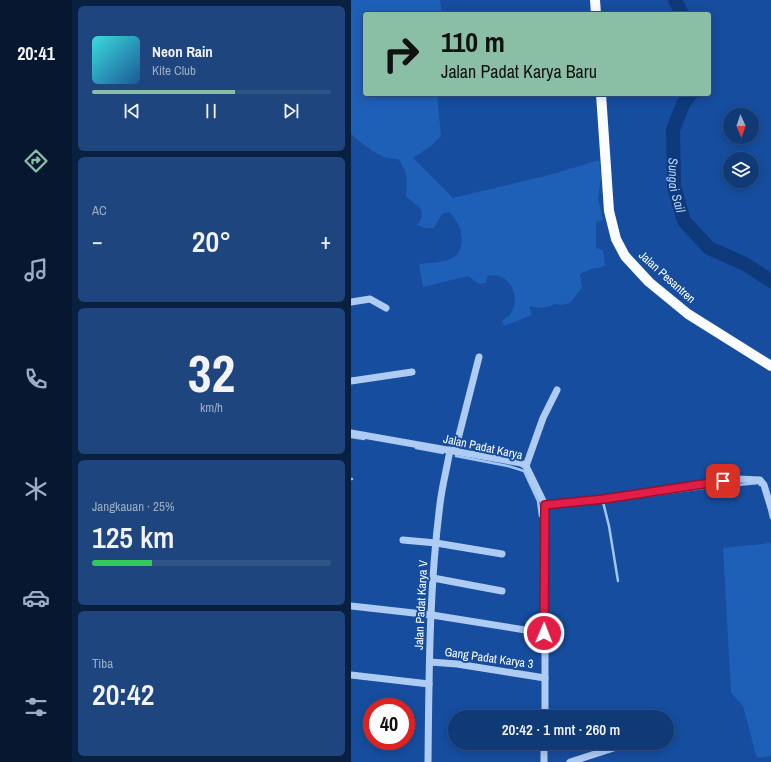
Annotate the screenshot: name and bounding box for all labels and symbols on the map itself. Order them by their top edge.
north arrow [723,108,759,144]
water label: Sungai Sail [664,158,689,215]
street label: Jalan Pesantren [635,247,699,307]
street label: Jalan Padat Karya [442,431,525,463]
pin [706,464,740,498]
street label: Jalan Padat Karya V [411,559,431,650]
position arrow [523,612,565,654]
street label: Gang Padat Karya 3 [444,644,534,672]
speed limit sign: 40 [363,698,415,750]

